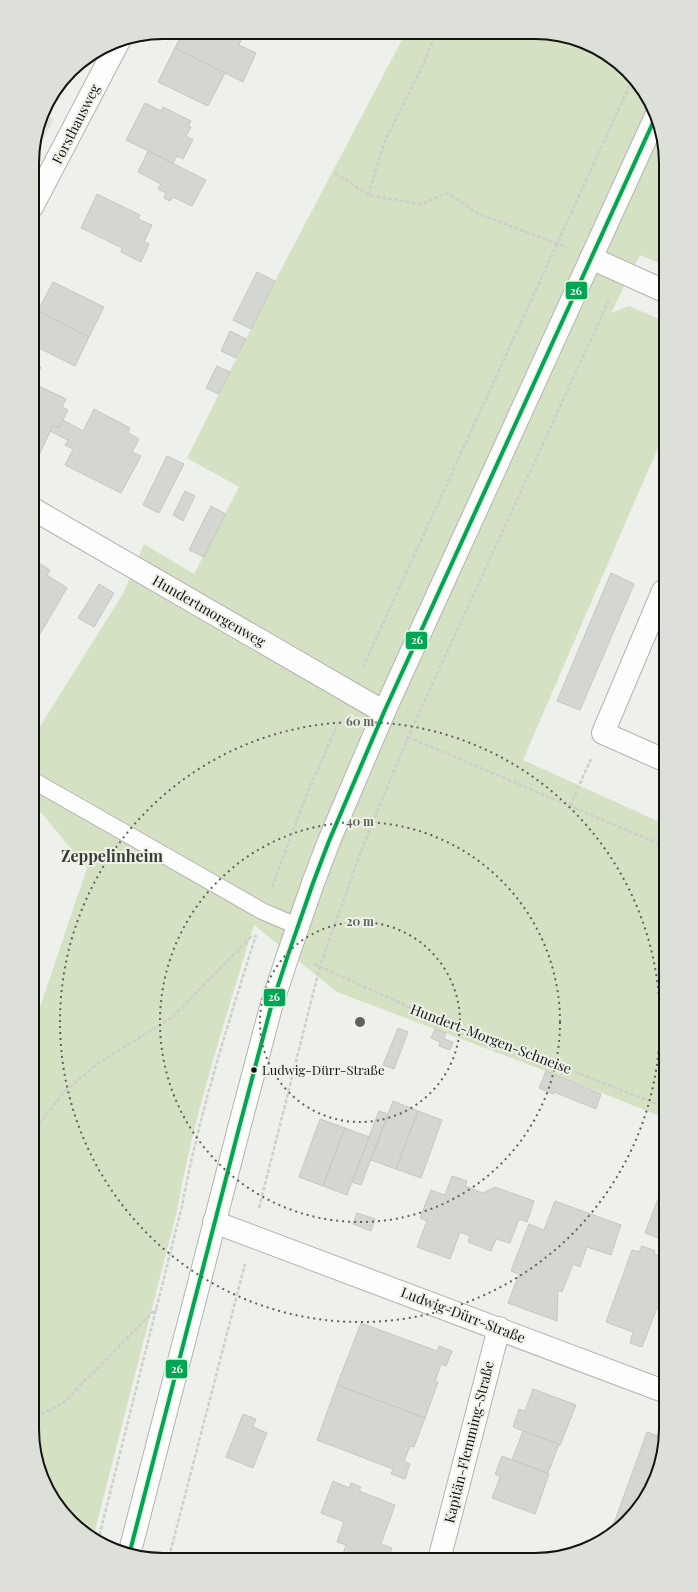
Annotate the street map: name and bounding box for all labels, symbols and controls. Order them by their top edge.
street label: Forsthausweg [47,80,104,167]
line badge: 26 [565,281,588,300]
text: 26 [570,283,582,298]
street label: Hundertmorgenweg [149,570,270,651]
line badge: 26 [405,631,428,650]
text: 26 [411,632,423,647]
text: 60 m [346,713,374,729]
text: 40 m [346,813,374,829]
district label: Zeppelinheim [61,845,164,866]
text: 20 m [346,913,374,929]
line badge: 26 [263,988,286,1007]
text: 26 [268,989,280,1004]
street label: Hundert-Morgen-Schneise [408,999,574,1078]
centre of rings [353,1015,367,1029]
place label: Ludwig-Dürr-Straße [262,1061,385,1078]
marker: Ludwig-Dürr-Straße [249,1065,259,1075]
street label: Ludwig-Dürr-Straße [398,1282,528,1347]
line badge: 26 [165,1359,188,1379]
street label: Kapitän-Flemming-Straße [439,1359,498,1525]
text: 26 [171,1361,183,1376]

